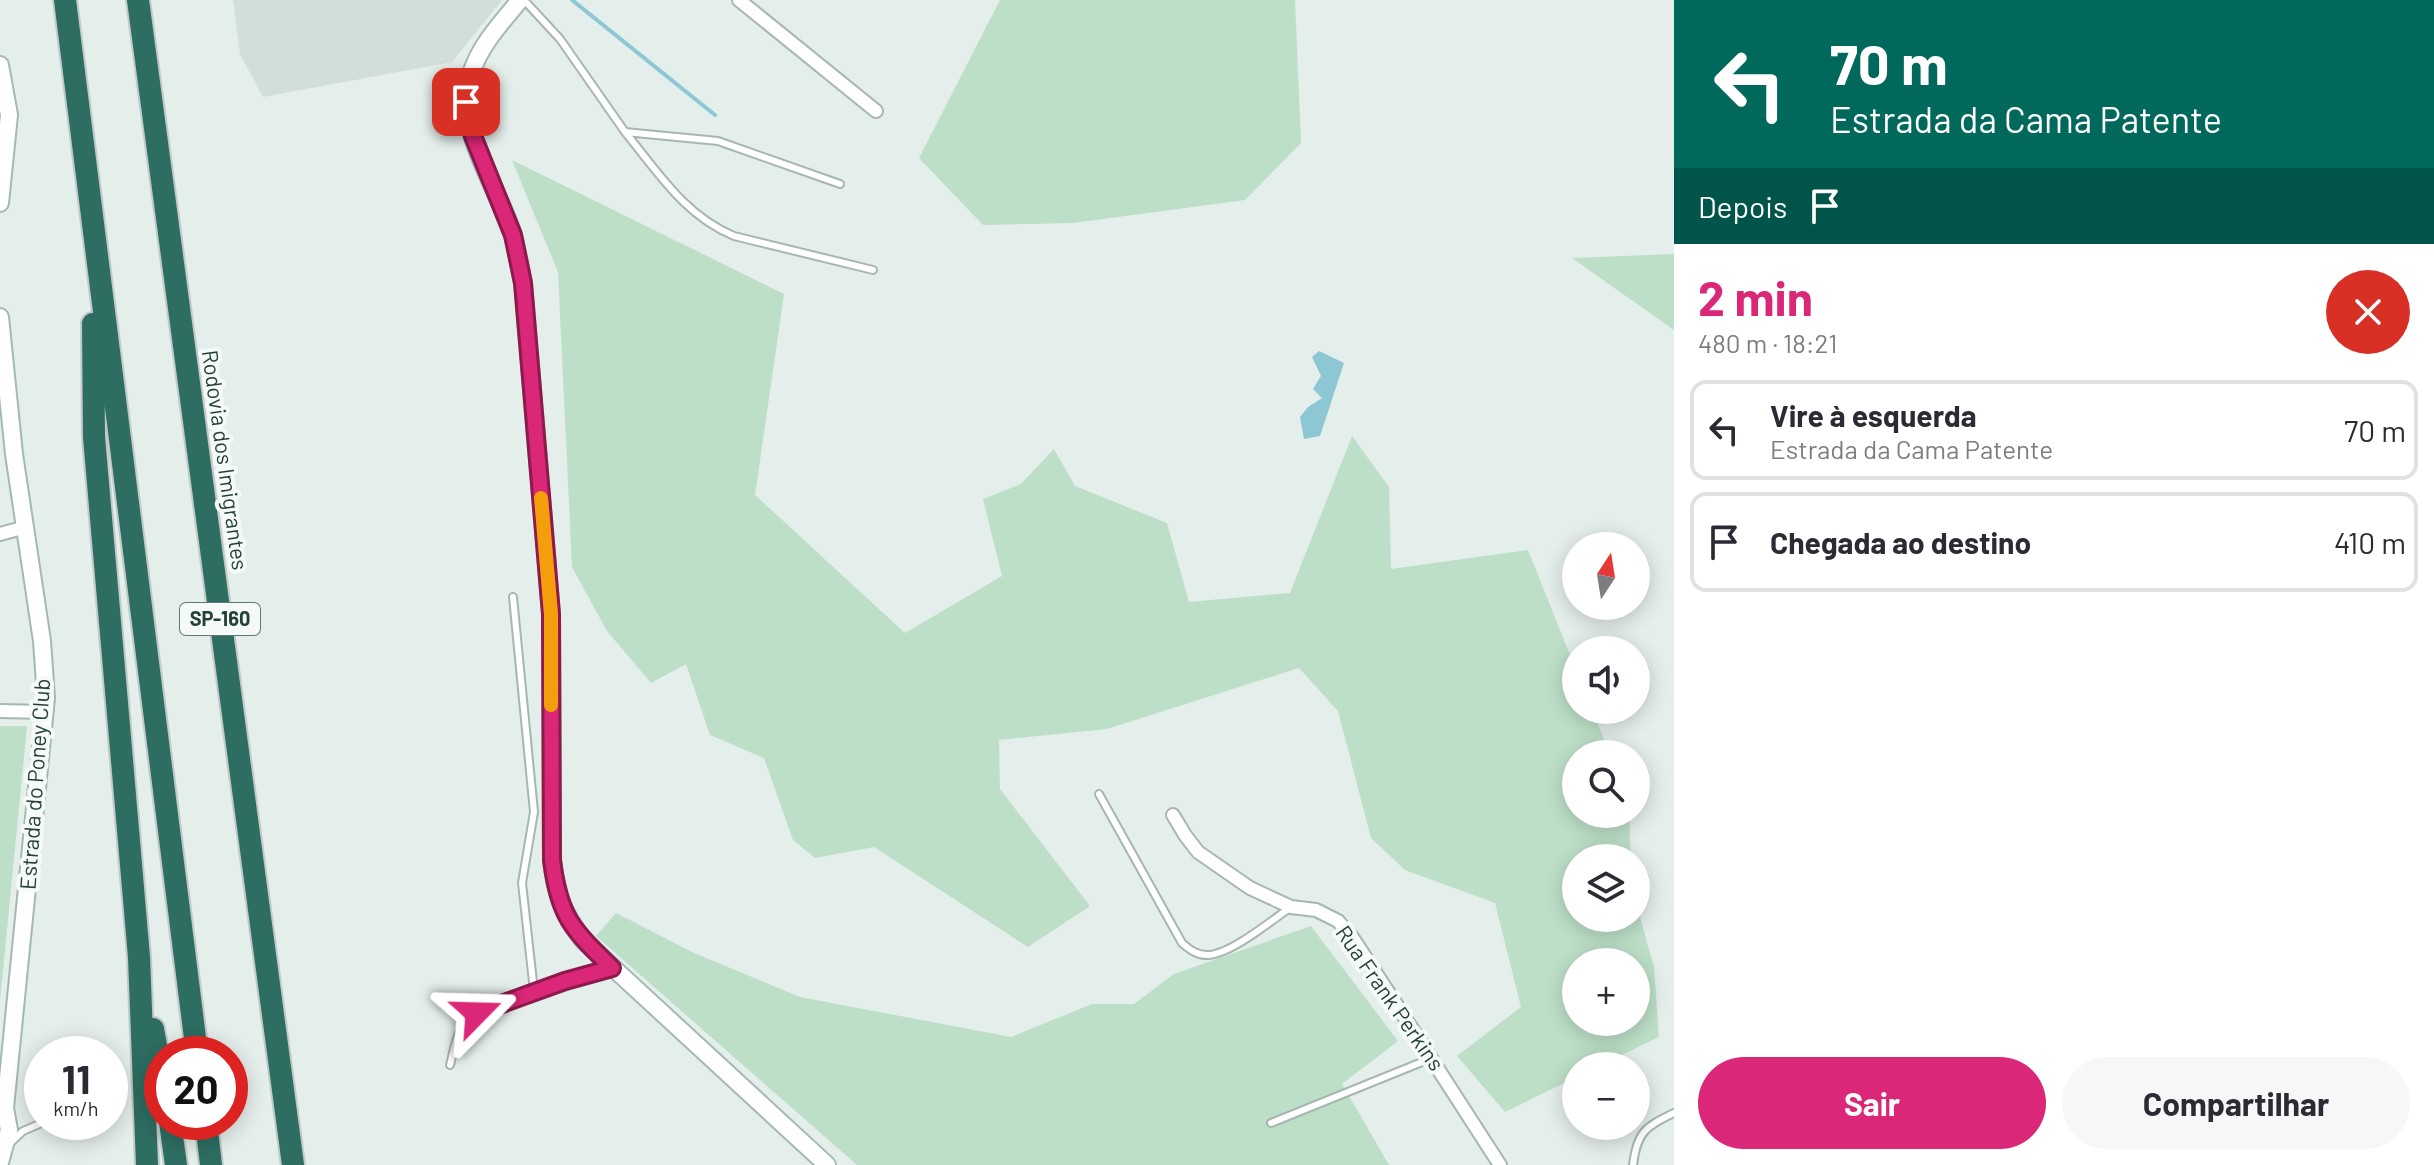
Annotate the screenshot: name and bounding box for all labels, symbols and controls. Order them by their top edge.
text: 70 m [1830,29,1948,96]
icon: left [1698,32,1802,136]
pin [432,68,500,136]
icon: arrive [444,80,488,124]
text: Estrada da Cama Patente [1830,97,2222,140]
icon: arrive [1803,184,1847,228]
text: Depois [1698,188,1787,224]
text: 2 min [1698,268,1813,326]
button: close [2326,270,2410,354]
text: 480 m · 18:21 [1698,327,1837,358]
street label: Rodovia dos Imigrantes [198,348,254,571]
text: Vire à esquerda [1770,397,1977,433]
icon: left [1702,408,1746,452]
text: 70 m [2344,412,2406,448]
text: Estrada da Cama Patente [1770,433,2053,464]
icon: arrive [1702,520,1746,564]
text: Chegada ao destino [1770,524,2031,560]
text: 410 m [2334,524,2406,560]
north arrow [1562,532,1650,620]
map controls [1562,532,1650,1140]
road number: SP-160 [180,603,260,635]
button: sound [1562,636,1650,724]
street label: Estrada do Poney Club [14,677,54,890]
button: search [1562,740,1650,828]
button: layers [1562,844,1650,932]
street label: Rua Frank Perkins [1331,920,1451,1075]
button: + [1562,948,1650,1036]
position arrow [435,971,519,1055]
speed limit sign: 20 [144,1036,248,1140]
button: − [1562,1052,1650,1140]
text: 11 [62,1054,90,1102]
button: Sair [1698,1057,2046,1149]
button: Compartilhar [2062,1057,2410,1149]
text: km/h [53,1096,99,1120]

